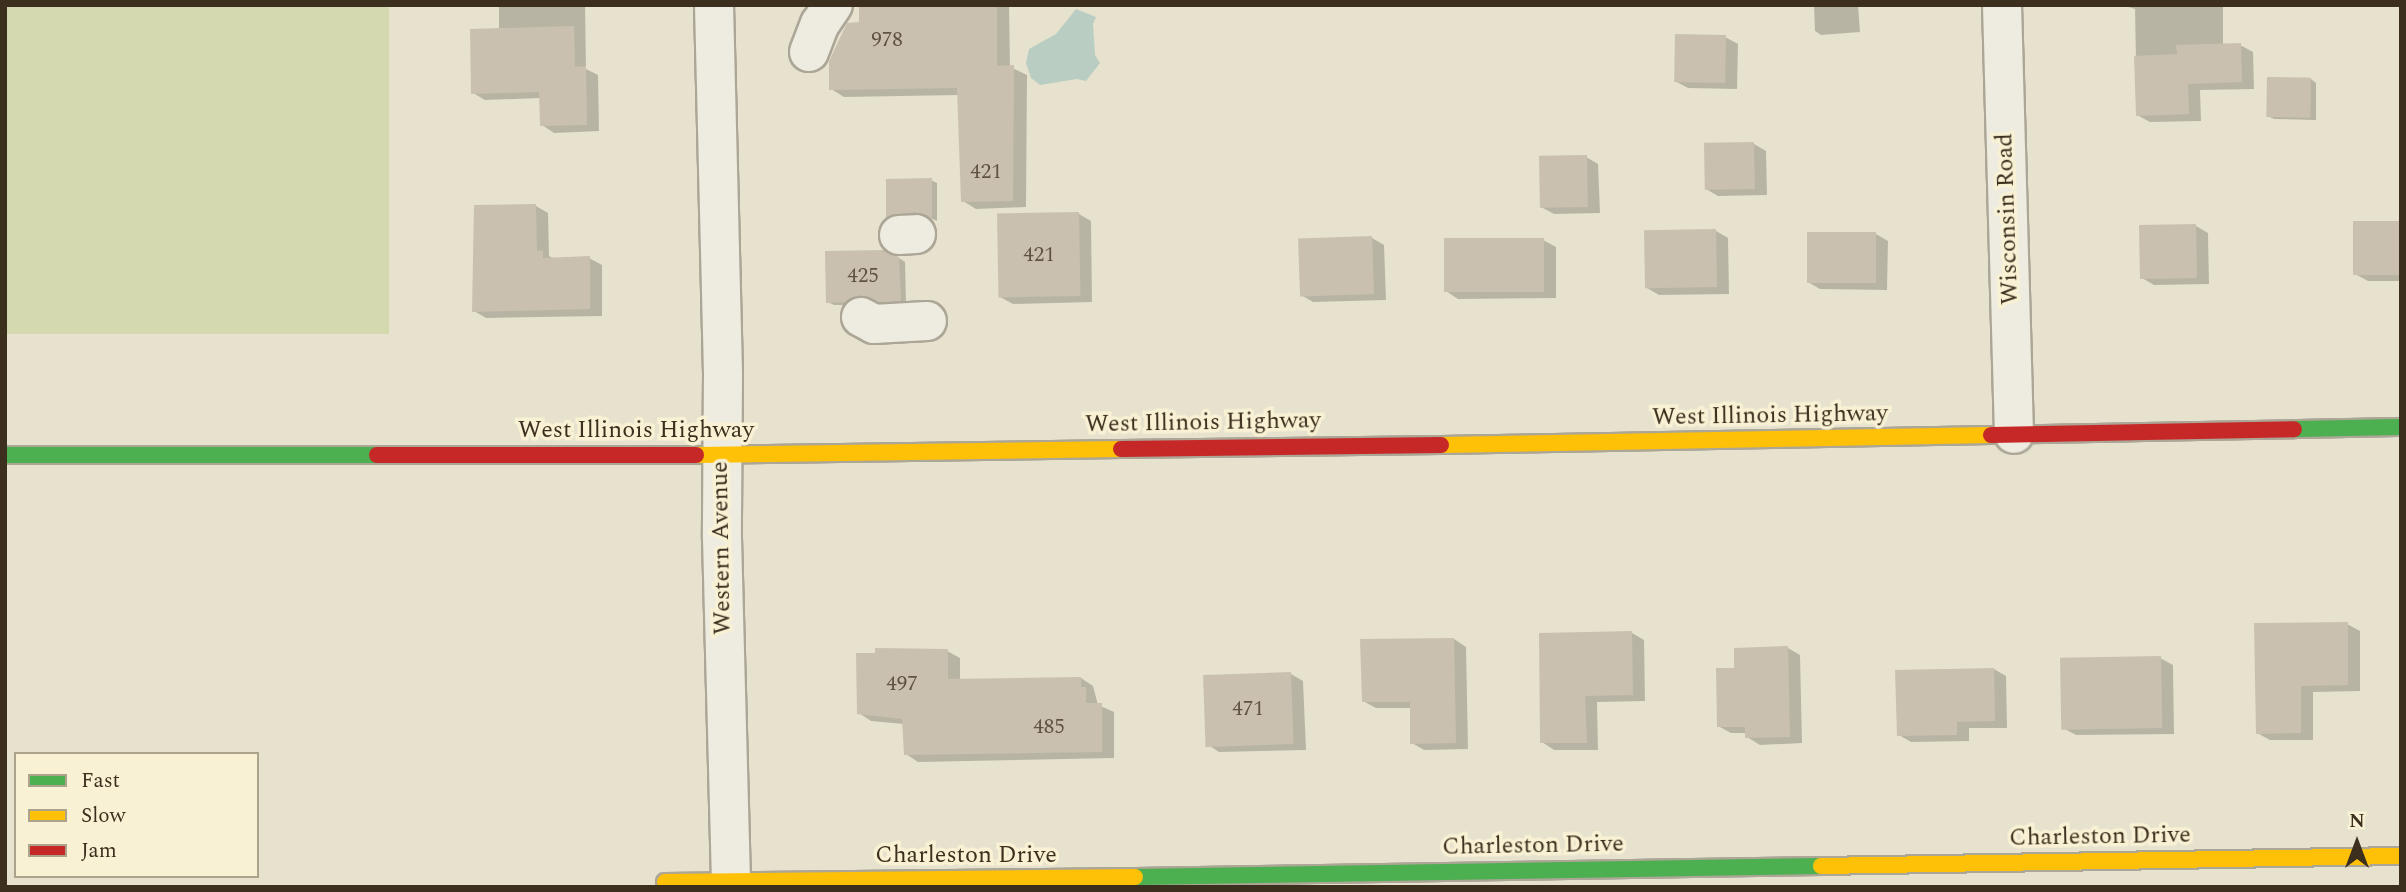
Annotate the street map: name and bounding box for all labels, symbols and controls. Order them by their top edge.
house number: 978 [871,27,903,53]
street label: Wisconsin Road [1991,133,2025,305]
house number: 421 [970,159,1002,185]
house number: 421 [1023,242,1055,268]
house number: 425 [847,263,879,289]
street label: West Illinois Highway [1652,400,1888,432]
street label: West Illinois Highway [1085,407,1321,439]
street label: West Illinois Highway [518,417,754,445]
street label: Western Avenue [706,461,738,635]
house number: 497 [886,671,918,697]
house number: 471 [1232,696,1264,722]
house number: 485 [1033,714,1065,740]
legend [14,752,259,878]
text: Fast [81,765,120,797]
text: Slow [81,800,125,832]
text: N [2349,807,2365,836]
north arrow [2322,808,2392,878]
street label: Charleston Drive [2009,821,2191,853]
street label: Charleston Drive [1442,830,1624,862]
text: Jam [81,835,117,867]
street label: Charleston Drive [875,842,1057,870]

